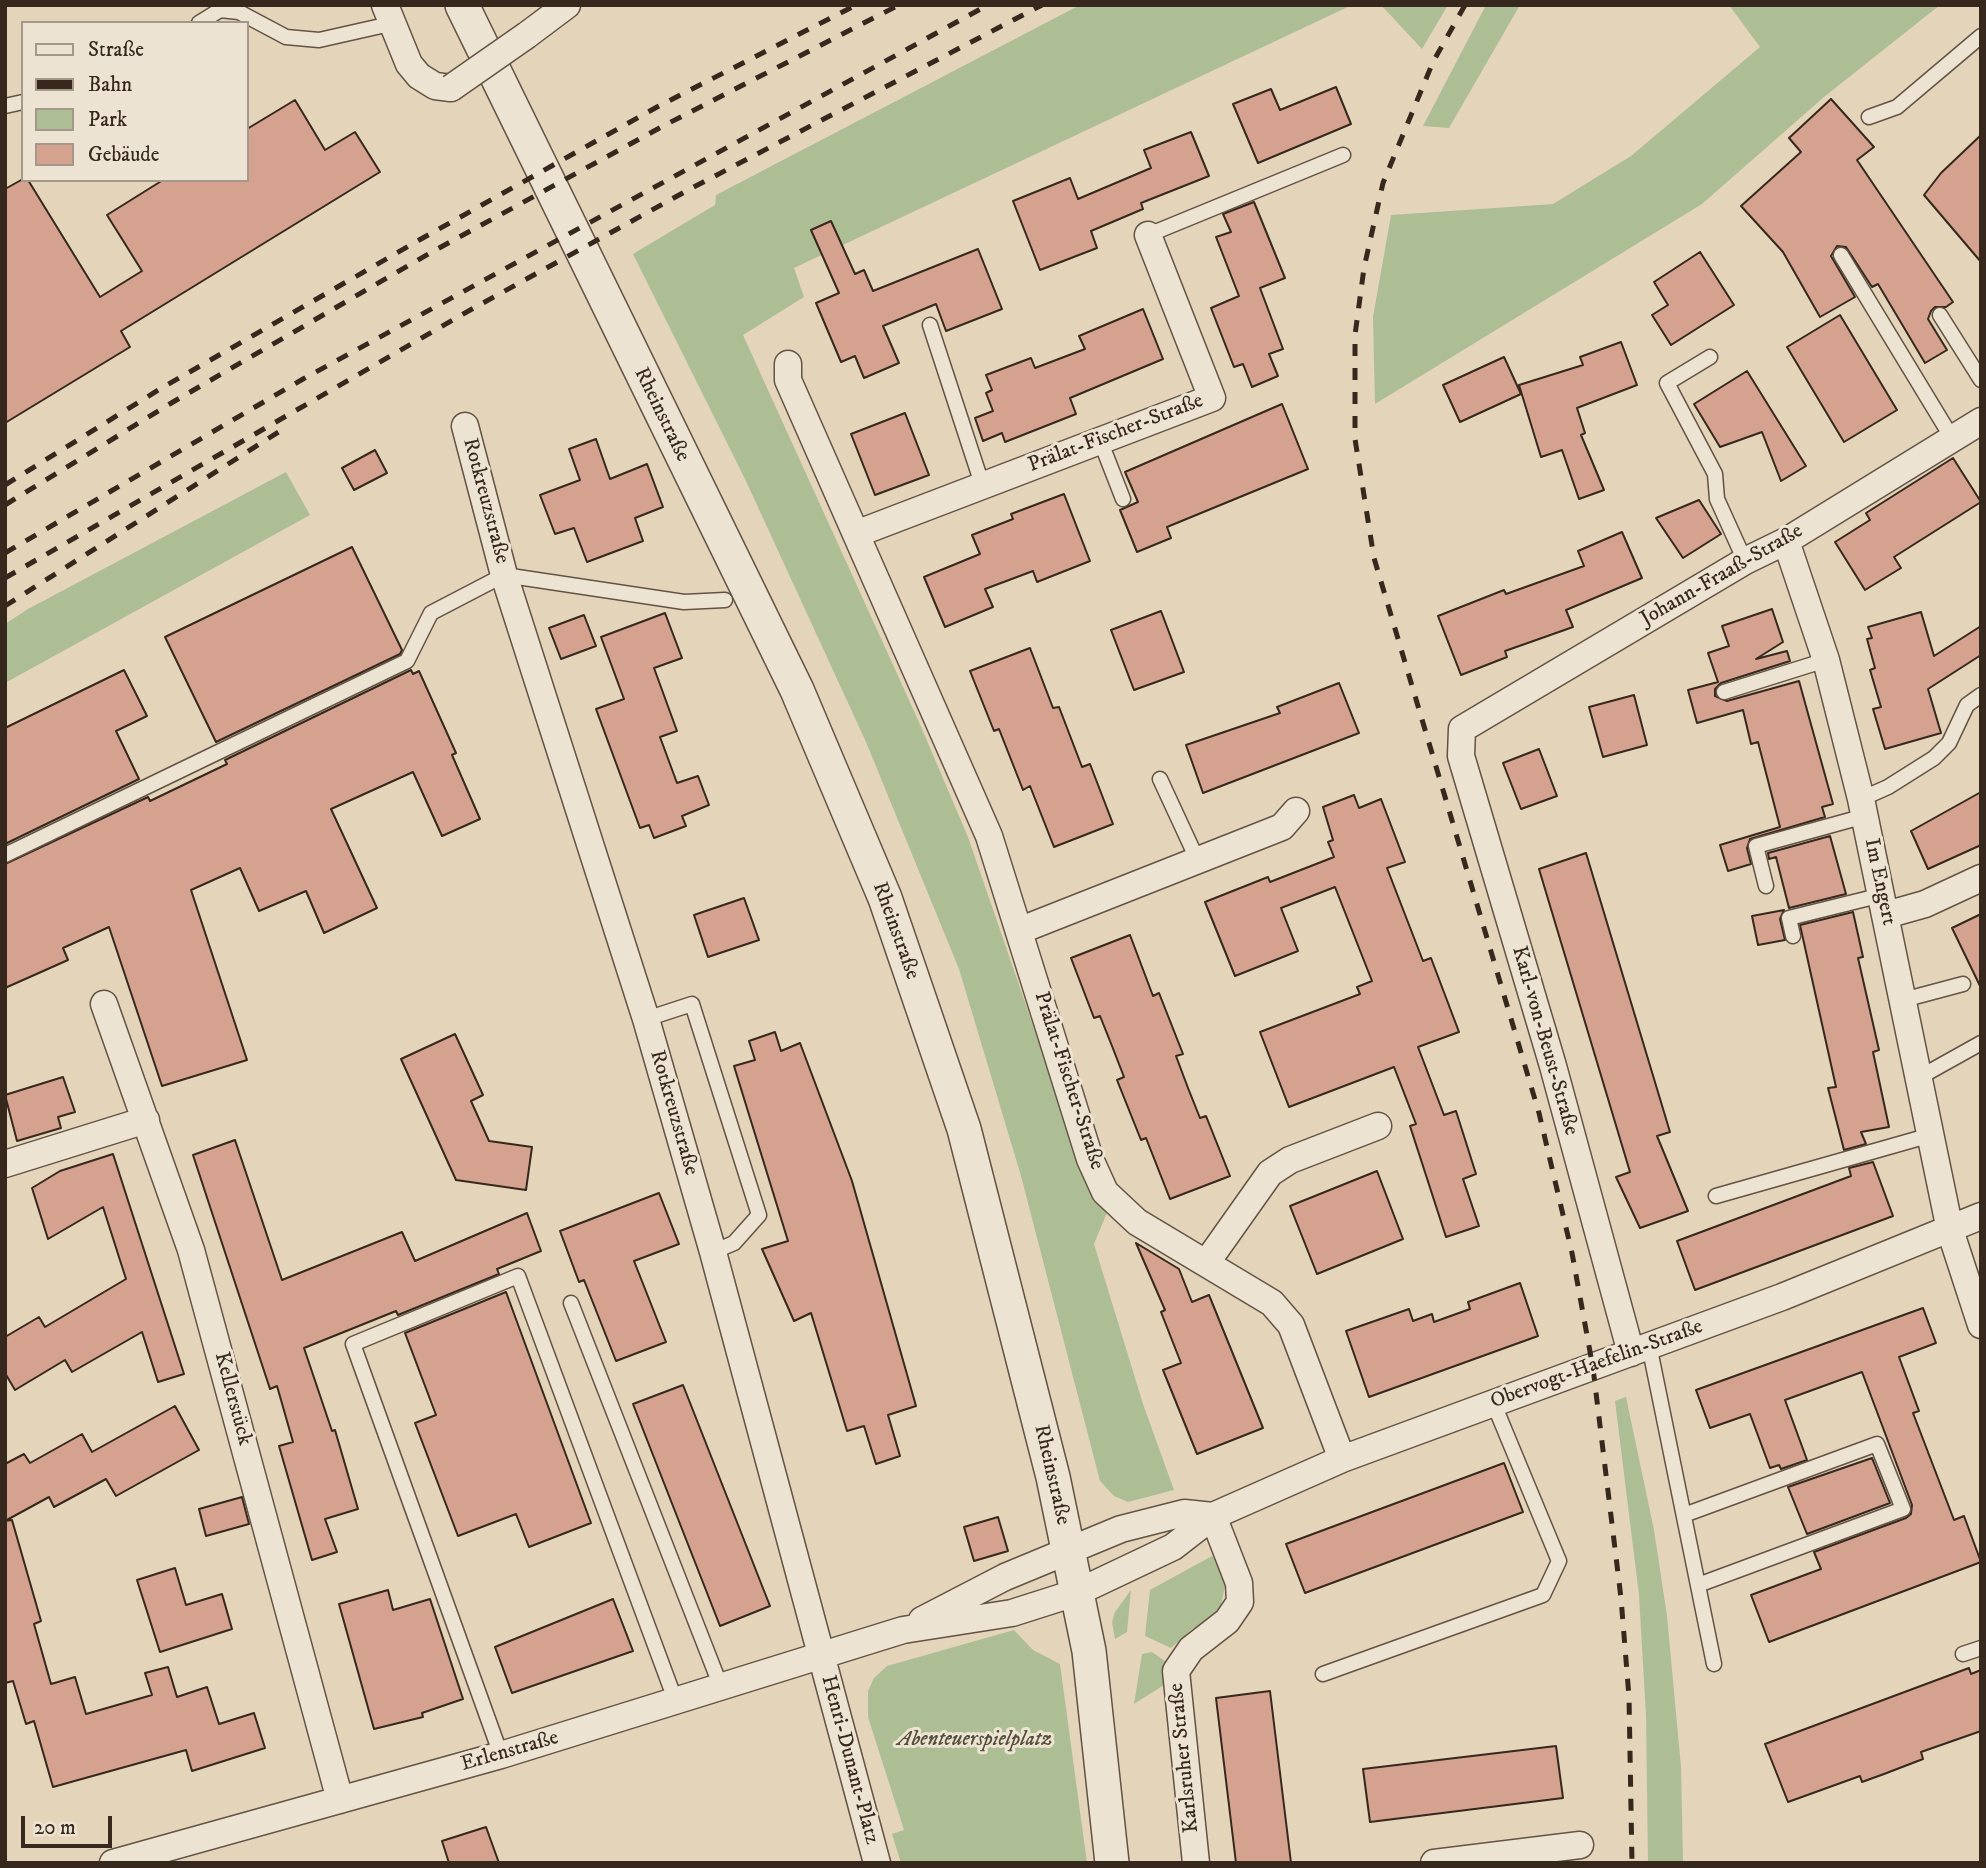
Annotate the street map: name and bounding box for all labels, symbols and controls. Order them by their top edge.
legend [21,21,248,182]
text: Straße [88,37,144,63]
text: Bahn [88,72,132,98]
text: Park [88,107,127,133]
text: Gebäude [88,142,159,168]
street label: Rheinstraße [627,364,695,466]
street label: Prälat-Fischer-Straße [1025,389,1207,479]
street label: Rotkreuzstraße [456,436,514,566]
street label: Johann-Fraaß-Straße [1636,519,1808,633]
street label: Im Engert [1858,836,1900,928]
street label: Rheinstraße [866,879,924,983]
street label: Karl-von-Beust-Straße [1505,944,1583,1138]
street label: Prälat-Fischer-Straße [1027,989,1109,1173]
street label: Rotkreuzstraße [643,1048,703,1178]
street label: Obervogt-Haefelin-Straße [1487,1315,1707,1415]
street label: Kellerstück [207,1350,257,1448]
street label: Rheinstraße [1027,1423,1075,1527]
street label: Henri-Dunant-Platz [814,1673,884,1847]
street label: Karlsruher Straße [1165,1682,1205,1834]
street label: Erlenstraße [458,1726,562,1778]
park label: Abenteuerspielplatz [898,1728,1052,1754]
scale bar [24,1801,116,1845]
text: 20 m [34,1815,76,1841]

